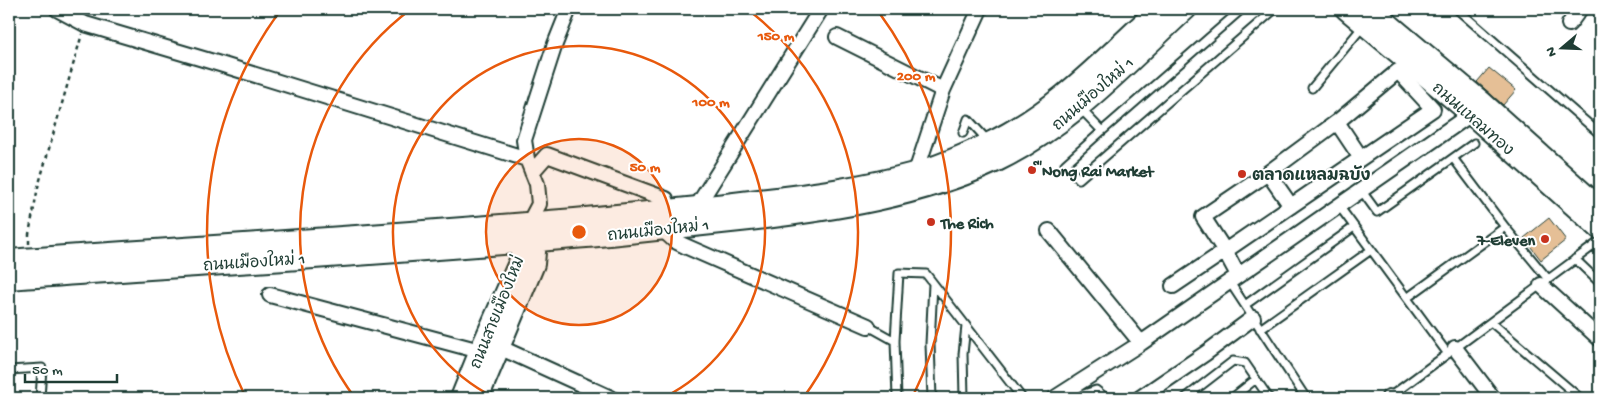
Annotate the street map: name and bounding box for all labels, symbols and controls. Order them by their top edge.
north arrow [1536,22,1586,72]
text: 150 m [757,28,795,46]
text: N [1543,44,1562,59]
street label: ถนนเมืองใหม่ 1 [1046,51,1139,136]
text: 200 m [897,68,936,86]
street label: ถนนแหลมทอง [1427,80,1516,161]
text: 100 m [691,94,730,112]
text: 50 m [630,159,661,177]
place label: ืNong Rai Market [1033,160,1155,183]
marker: ืNong Rai Market [1026,164,1038,176]
place label: ตลาดแหลมฉบัง [1252,165,1370,187]
marker: ตลาดแหลมฉบัง [1236,168,1248,180]
street label: ถนนเมืองใหม่ 1 [606,213,710,247]
marker: The Rich [925,216,937,228]
place label: The Rich [939,216,994,235]
centre of rings [570,223,588,241]
place label: 7-Eleven [1476,233,1535,252]
marker: 7-Eleven [1539,233,1551,245]
street label: ถนนเมืองใหม่ 1 [202,246,306,278]
street label: ถนนสายเมืองใหม่ [463,252,531,372]
scale bar [25,352,118,384]
text: 50 m [32,362,63,380]

